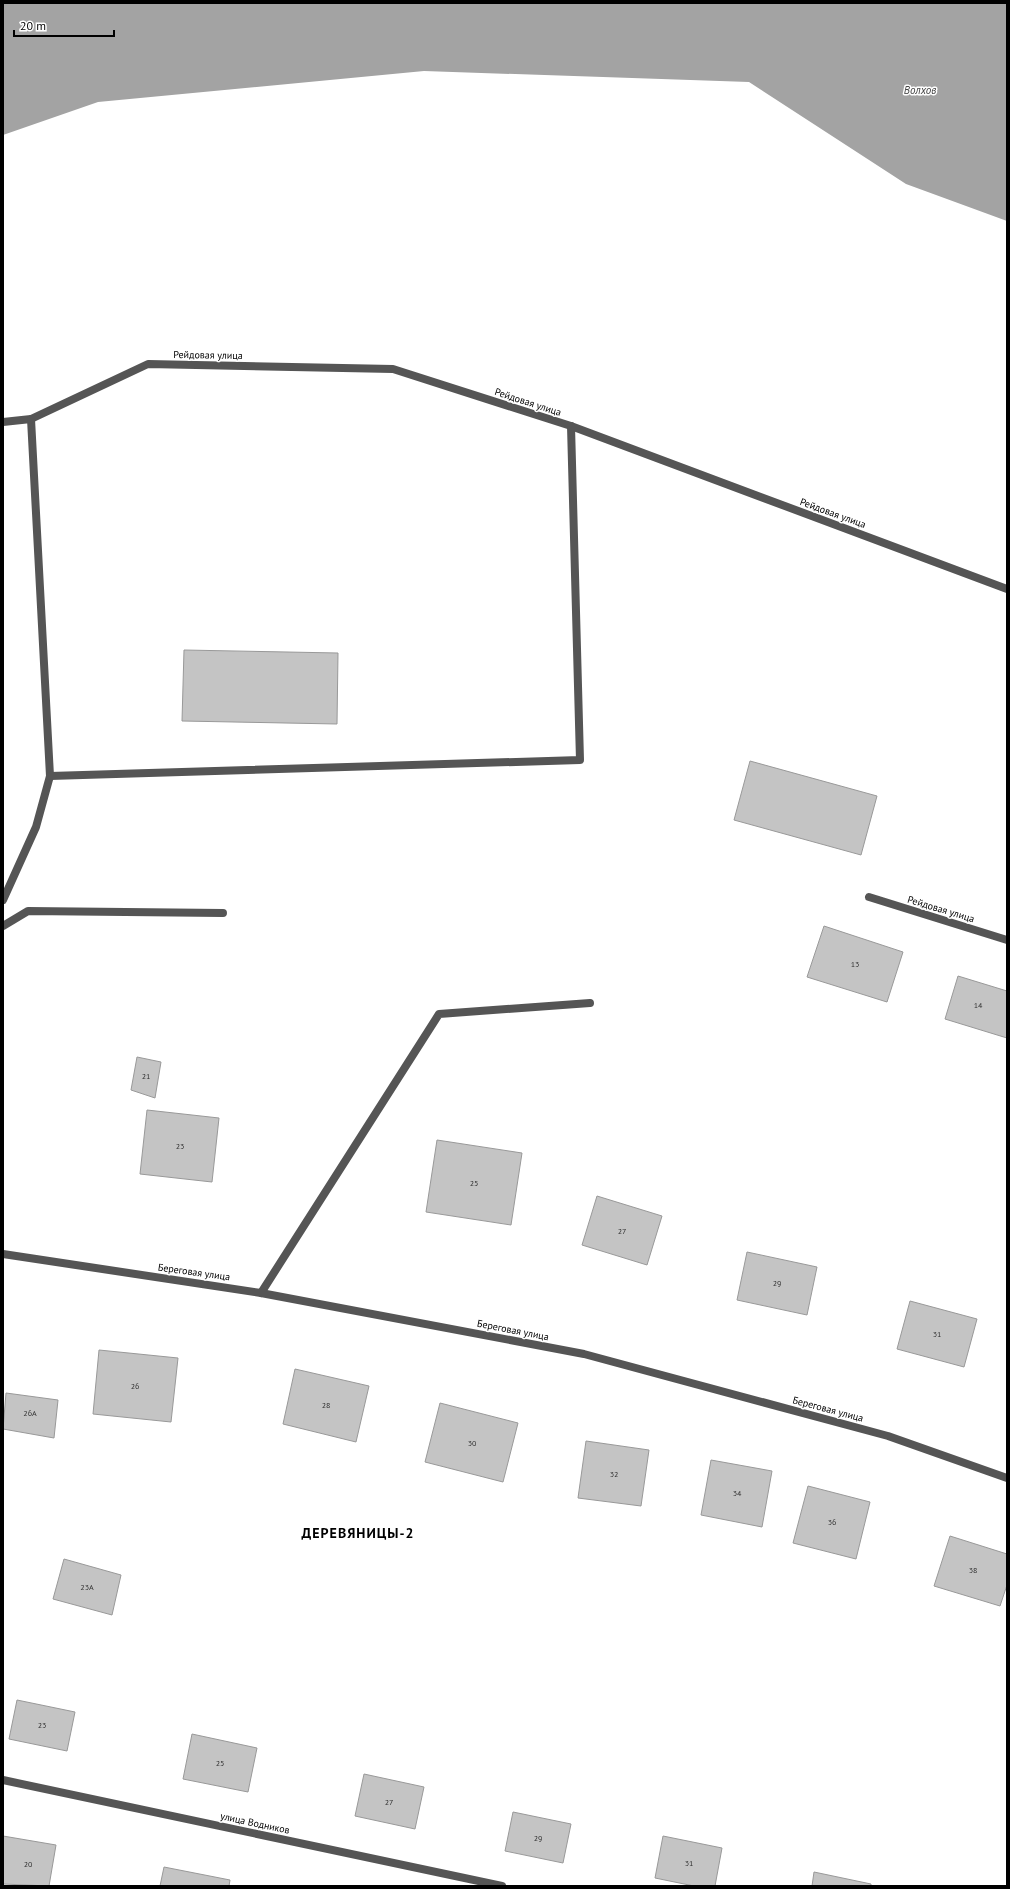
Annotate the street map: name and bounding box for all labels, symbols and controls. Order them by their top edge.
scale bar [14,12,114,38]
text: 20 m [20,18,46,33]
water label: Волхов [904,83,936,97]
street label: Рейдовая улица [173,348,243,362]
street label: Рейдовая улица [493,385,563,419]
street label: Рейдовая улица [798,495,868,531]
street label: Рейдовая улица [906,893,976,925]
house number: 13 [851,959,859,969]
house number: 14 [974,1000,983,1010]
house number: 21 [142,1071,150,1081]
house number: 23 [176,1141,184,1151]
house number: 25 [470,1178,478,1188]
house number: 27 [618,1226,626,1236]
street label: Береговая улица [157,1260,231,1284]
house number: 29 [773,1278,781,1288]
street label: Береговая улица [476,1317,550,1343]
house number: 31 [933,1329,941,1339]
house number: 26 [131,1381,139,1391]
street label: Береговая улица [791,1393,865,1425]
house number: 28 [322,1400,330,1410]
house number: 26А [23,1408,37,1418]
house number: 30 [468,1438,477,1448]
house number: 32 [610,1469,618,1479]
house number: 34 [733,1488,742,1498]
house number: 36 [828,1517,836,1527]
district label: ДЕРЕВЯНИЦЫ-2 [302,1524,414,1542]
house number: 38 [969,1565,977,1575]
house number: 23А [80,1582,94,1592]
house number: 23 [38,1720,46,1730]
house number: 25 [216,1758,224,1768]
house number: 27 [385,1797,393,1807]
street label: улица Водников [219,1809,291,1837]
house number: 29 [534,1833,542,1843]
house number: 31 [685,1858,693,1868]
house number: 20 [24,1859,33,1869]

